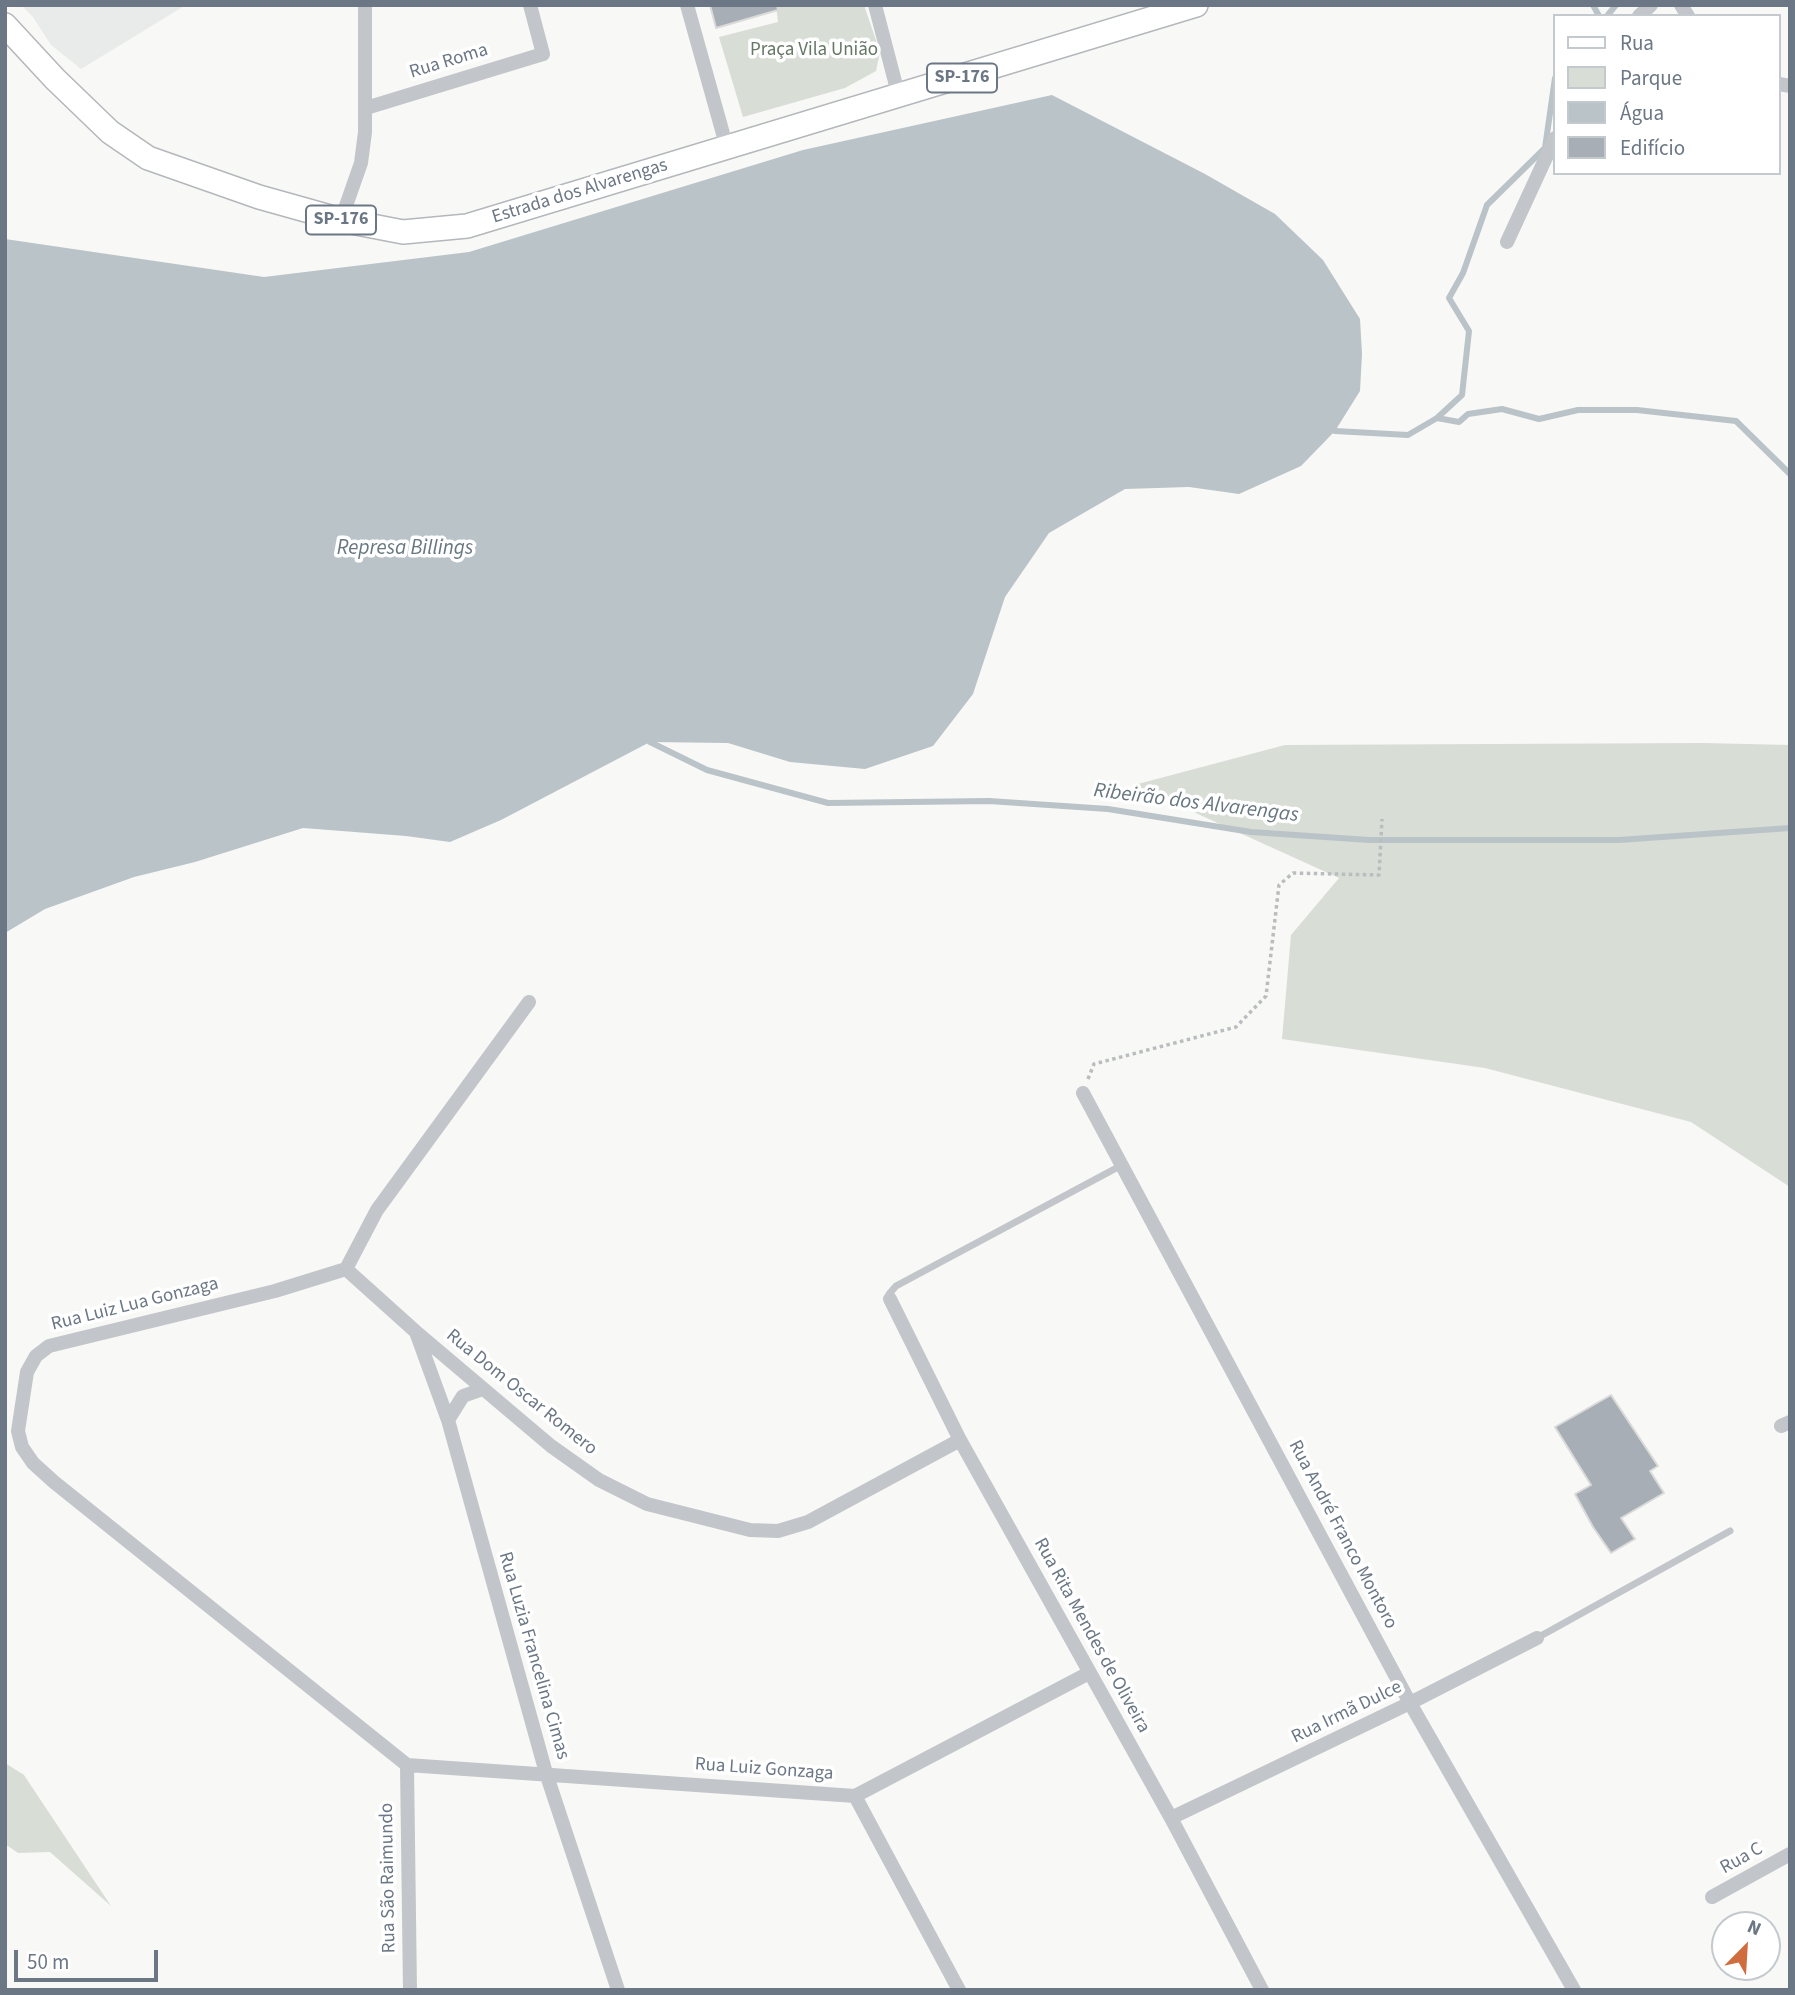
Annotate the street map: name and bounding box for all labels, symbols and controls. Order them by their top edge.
legend [1554,14,1781,175]
text: Rua [1620,28,1654,58]
street label: Rua Roma [407,39,491,85]
park label: Praça Vila União [750,40,878,62]
text: Parque [1620,63,1682,93]
road number: SP-176 [927,64,997,92]
text: Água [1620,98,1664,128]
text: Edifício [1620,133,1685,163]
street label: Estrada dos Alvarengas [489,154,671,230]
road number: SP-176 [306,205,376,234]
water label: Represa Billings [337,536,473,562]
water label: Ribeirão dos Alvarengas [1092,779,1300,829]
street label: Rua Luiz Lua Gonzaga [49,1273,221,1337]
street label: Rua Dom Oscar Romero [441,1325,601,1461]
street label: Rua André Franco Montoro [1283,1437,1401,1633]
street label: Rua Rita Mendes de Oliveira [1028,1535,1154,1737]
street label: Rua Luzia Francelina Cimas [492,1550,574,1762]
street label: Rua Irmã Dulce [1288,1676,1406,1750]
street label: Rua Luiz Gonzaga [694,1754,834,1786]
street label: Rua São Raimundo [376,1802,402,1954]
street label: Rua C [1717,1838,1767,1880]
north arrow [1711,1911,1781,1981]
text: N [1743,1913,1765,1943]
scale bar [18,1936,161,1980]
text: 50 m [27,1947,69,1977]

